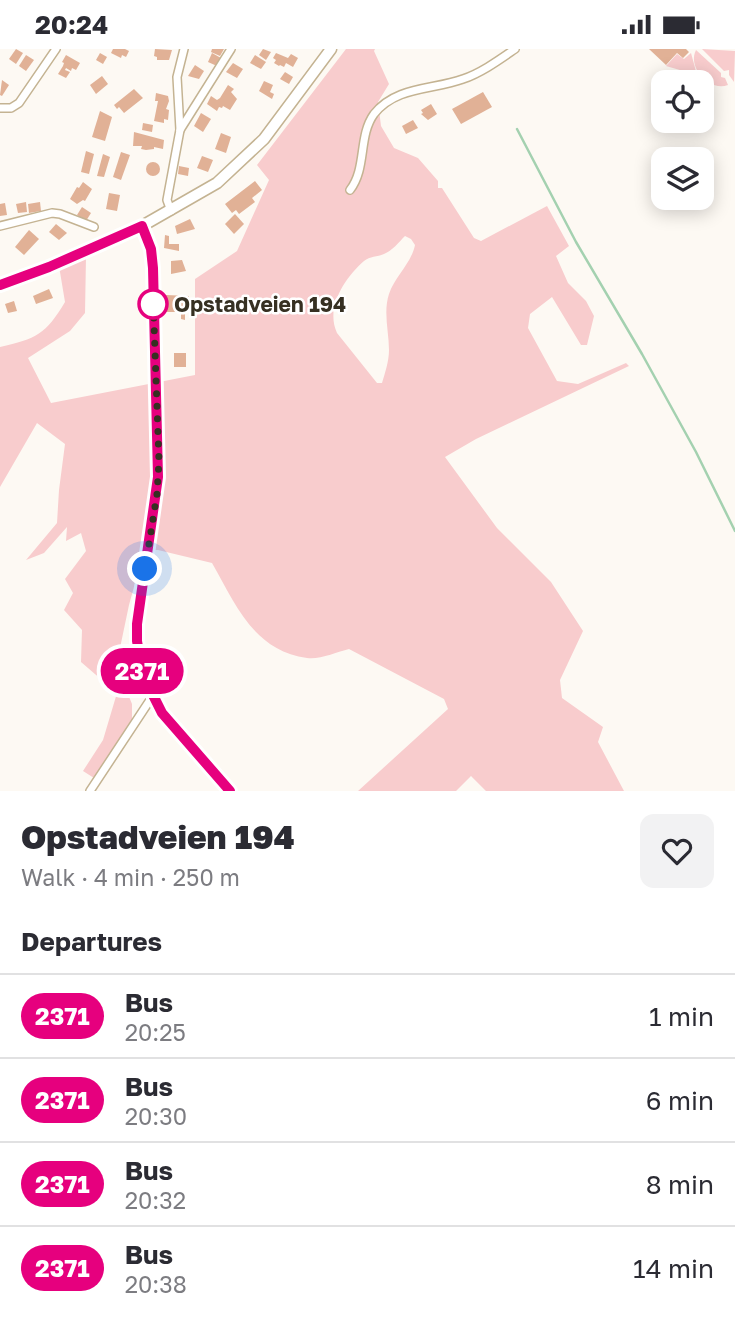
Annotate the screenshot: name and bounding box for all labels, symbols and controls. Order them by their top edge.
text: 20:24 [35,9,108,40]
map controls [651,70,714,210]
button: locate [651,70,714,133]
button: layers [651,147,714,210]
marker: Opstadveien 194 [138,289,168,319]
place label: Opstadveien 194 [174,291,346,317]
your location [127,551,162,586]
line badge: 2371 [93,648,191,694]
text: 2371 [115,656,169,685]
button: heart [640,814,714,888]
text: Opstadveien 194 [21,817,295,856]
text: Walk · 4 min · 250 m [21,863,240,891]
text: Departures [21,926,162,957]
text: Bus [125,987,173,1018]
text: 2371 [35,1001,90,1030]
text: 1 min [649,1001,714,1032]
text: 20:25 [125,1018,186,1046]
text: Bus [125,1071,173,1102]
text: 2371 [35,1085,90,1114]
text: 6 min [646,1085,714,1116]
text: 20:30 [125,1102,187,1130]
text: Bus [125,1155,173,1186]
text: 2371 [35,1169,90,1198]
text: 8 min [646,1169,714,1200]
text: 20:32 [125,1186,186,1214]
text: Bus [125,1239,173,1270]
text: 2371 [35,1253,90,1282]
text: 14 min [633,1253,714,1284]
text: 20:38 [125,1270,187,1298]

